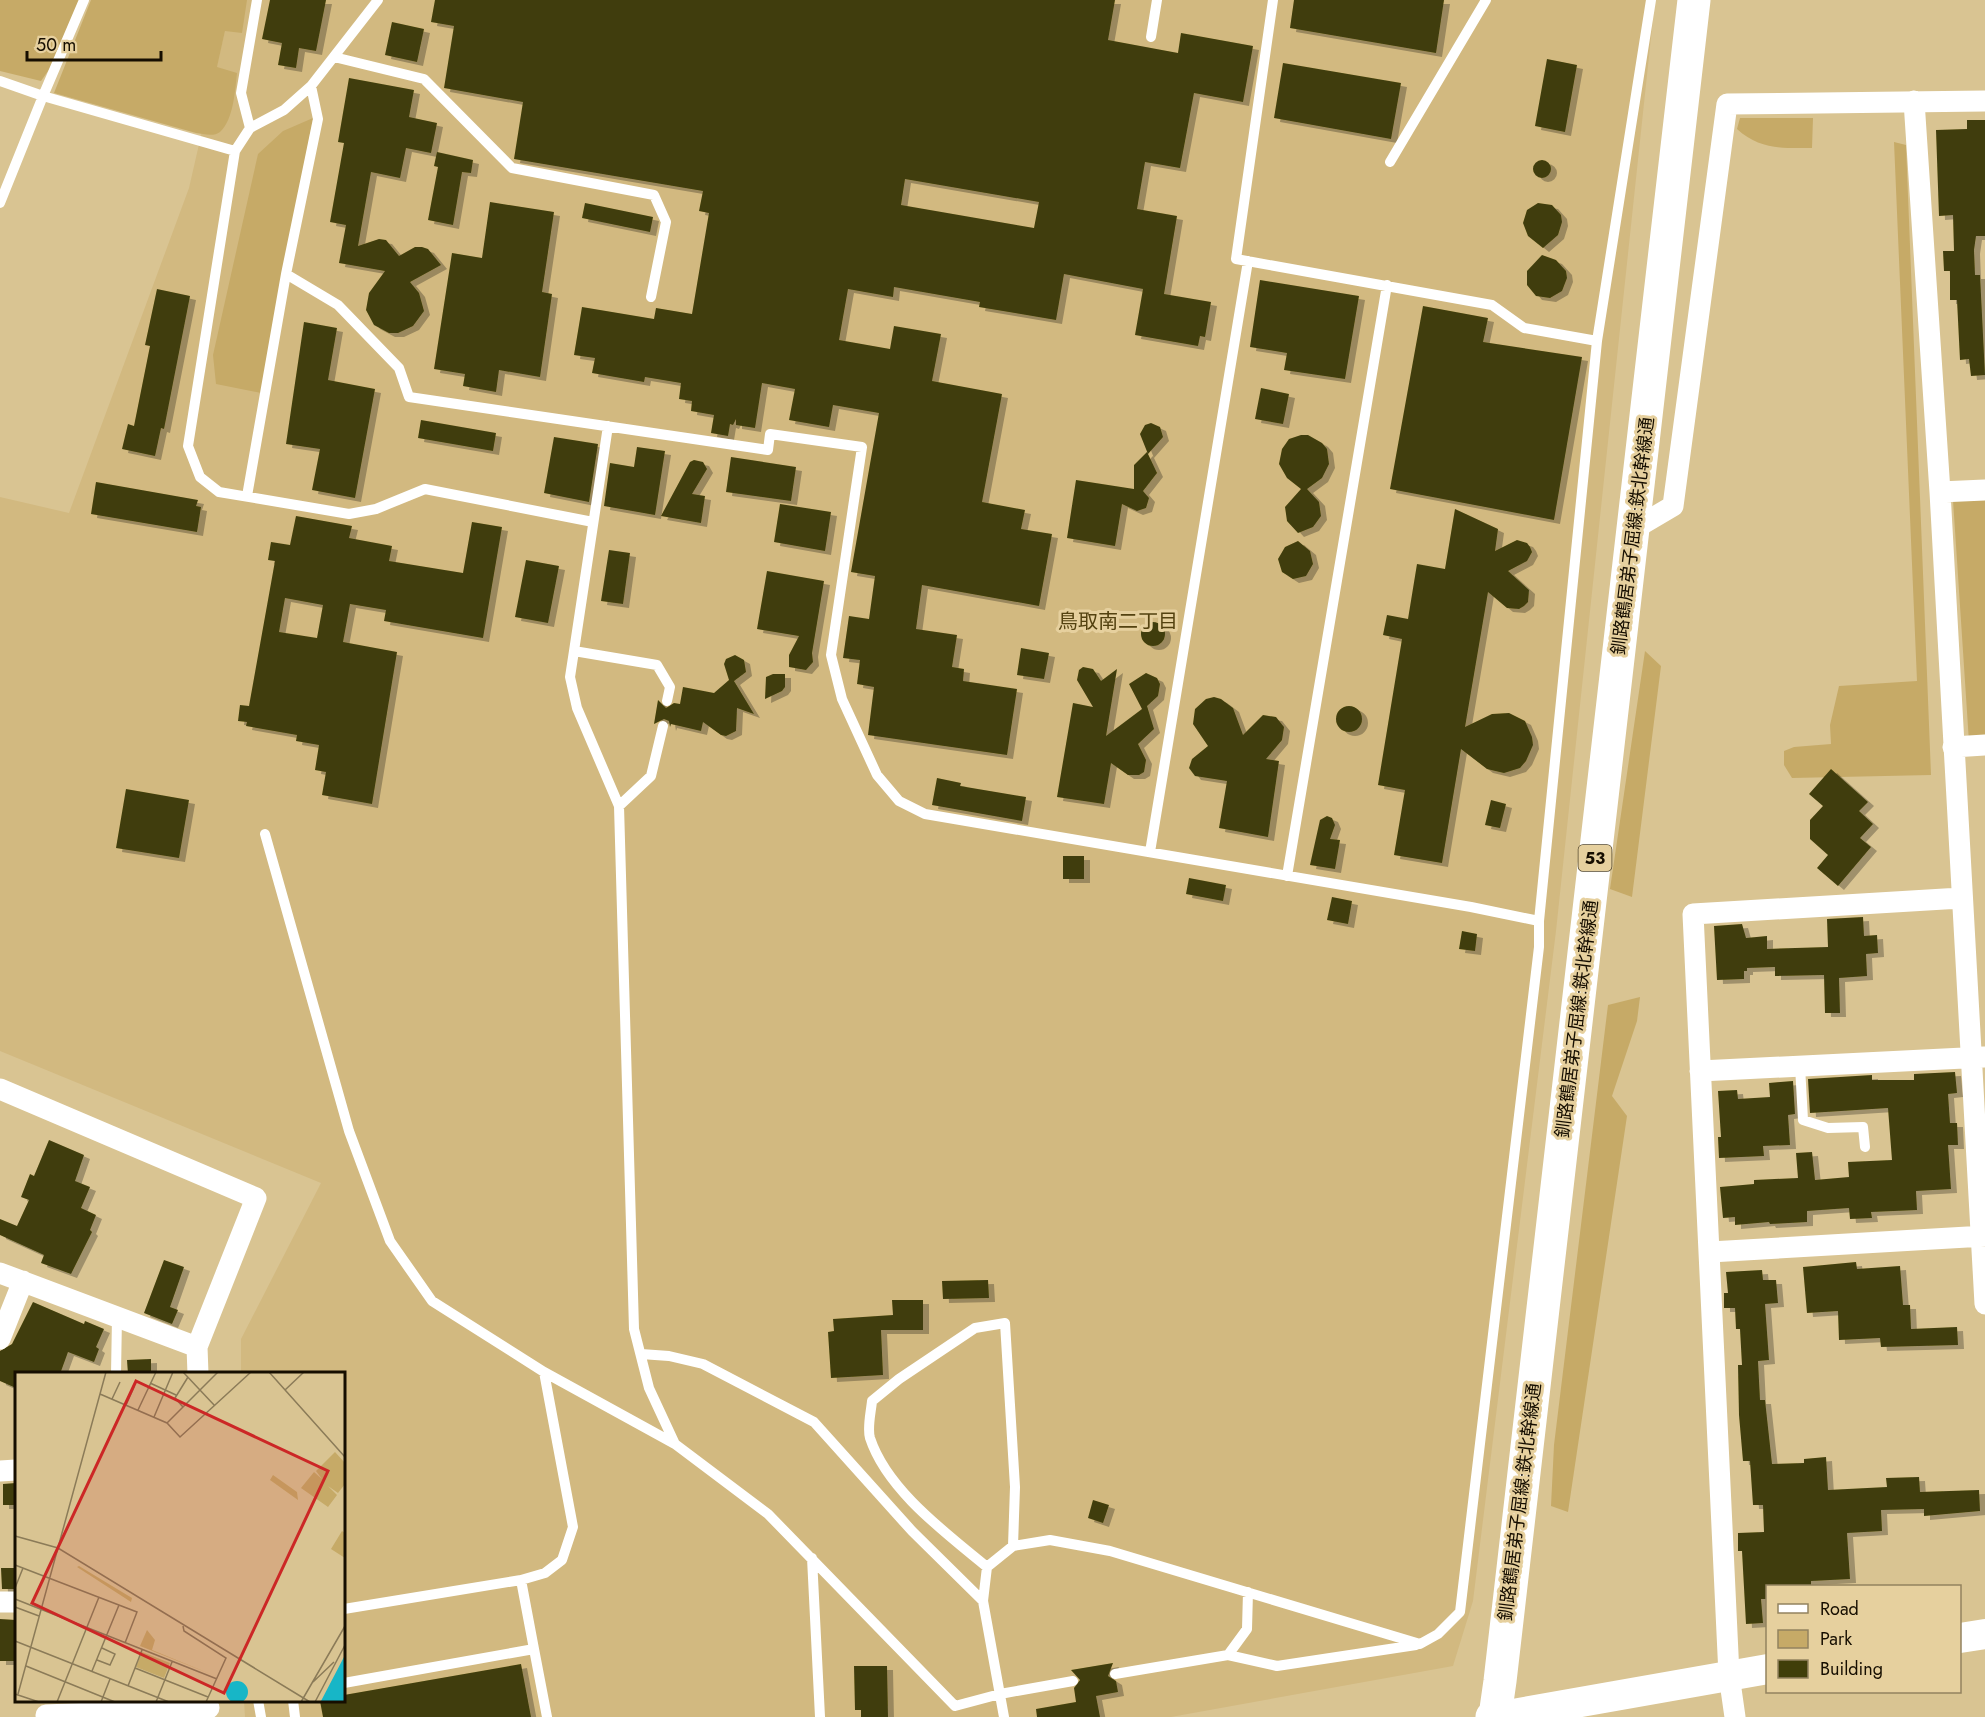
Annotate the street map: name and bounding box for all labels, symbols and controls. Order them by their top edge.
scale bar [27,24,160,62]
text: 50 m [36,32,76,58]
street label: 釧路鶴居弟子屈線:鉄北幹線通 [1606,416,1660,656]
district label: 鳥取南二丁目 [1058,607,1178,636]
road number: 53 [1578,845,1612,871]
street label: 釧路鶴居弟子屈線:鉄北幹線通 [1550,899,1604,1139]
inset map [15,1372,345,1702]
street label: 釧路鶴居弟子屈線:鉄北幹線通 [1493,1382,1547,1622]
legend [1766,1585,1961,1693]
text: Road [1820,1596,1859,1622]
text: Park [1820,1626,1852,1652]
text: Building [1820,1656,1883,1682]

